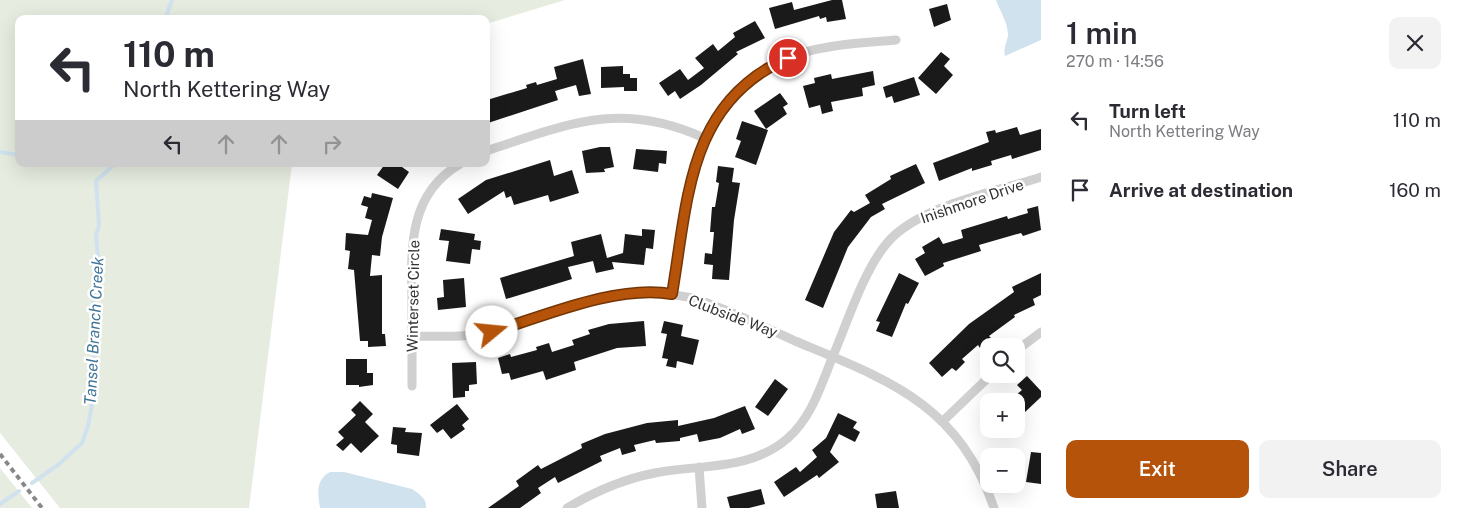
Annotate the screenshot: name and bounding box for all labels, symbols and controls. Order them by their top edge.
text: 1 min [1066,15,1137,51]
button: close [1389,17,1441,69]
text: 110 m [123,34,215,75]
icon: left [40,35,105,100]
pin [767,37,809,79]
icon: arrive [774,44,802,72]
text: 270 m · 14:56 [1066,52,1164,71]
text: North Kettering Way [123,76,330,102]
text: Turn left [1109,100,1186,122]
icon: left [1066,106,1094,134]
text: 110 m [1393,109,1441,131]
text: North Kettering Way [1109,122,1260,141]
icon: left [159,130,187,158]
icon: ahead [212,130,240,158]
icon: ahead [265,130,293,158]
icon: right [318,130,346,158]
street label: Inishmore Drive [918,175,1026,227]
icon: arrive [1066,176,1094,204]
text: Arrive at destination [1109,179,1293,201]
text: 160 m [1389,179,1441,201]
street label: Winterset Circle [404,240,422,352]
water label: Tansel Branch Creek [81,256,107,405]
street label: Clubside Way [686,291,780,341]
position arrow [465,305,517,357]
map controls [980,338,1025,493]
button: search [980,338,1025,383]
button: + [980,393,1025,438]
button: Exit [1066,440,1249,498]
button: Share [1259,440,1441,498]
button: − [980,448,1025,493]

